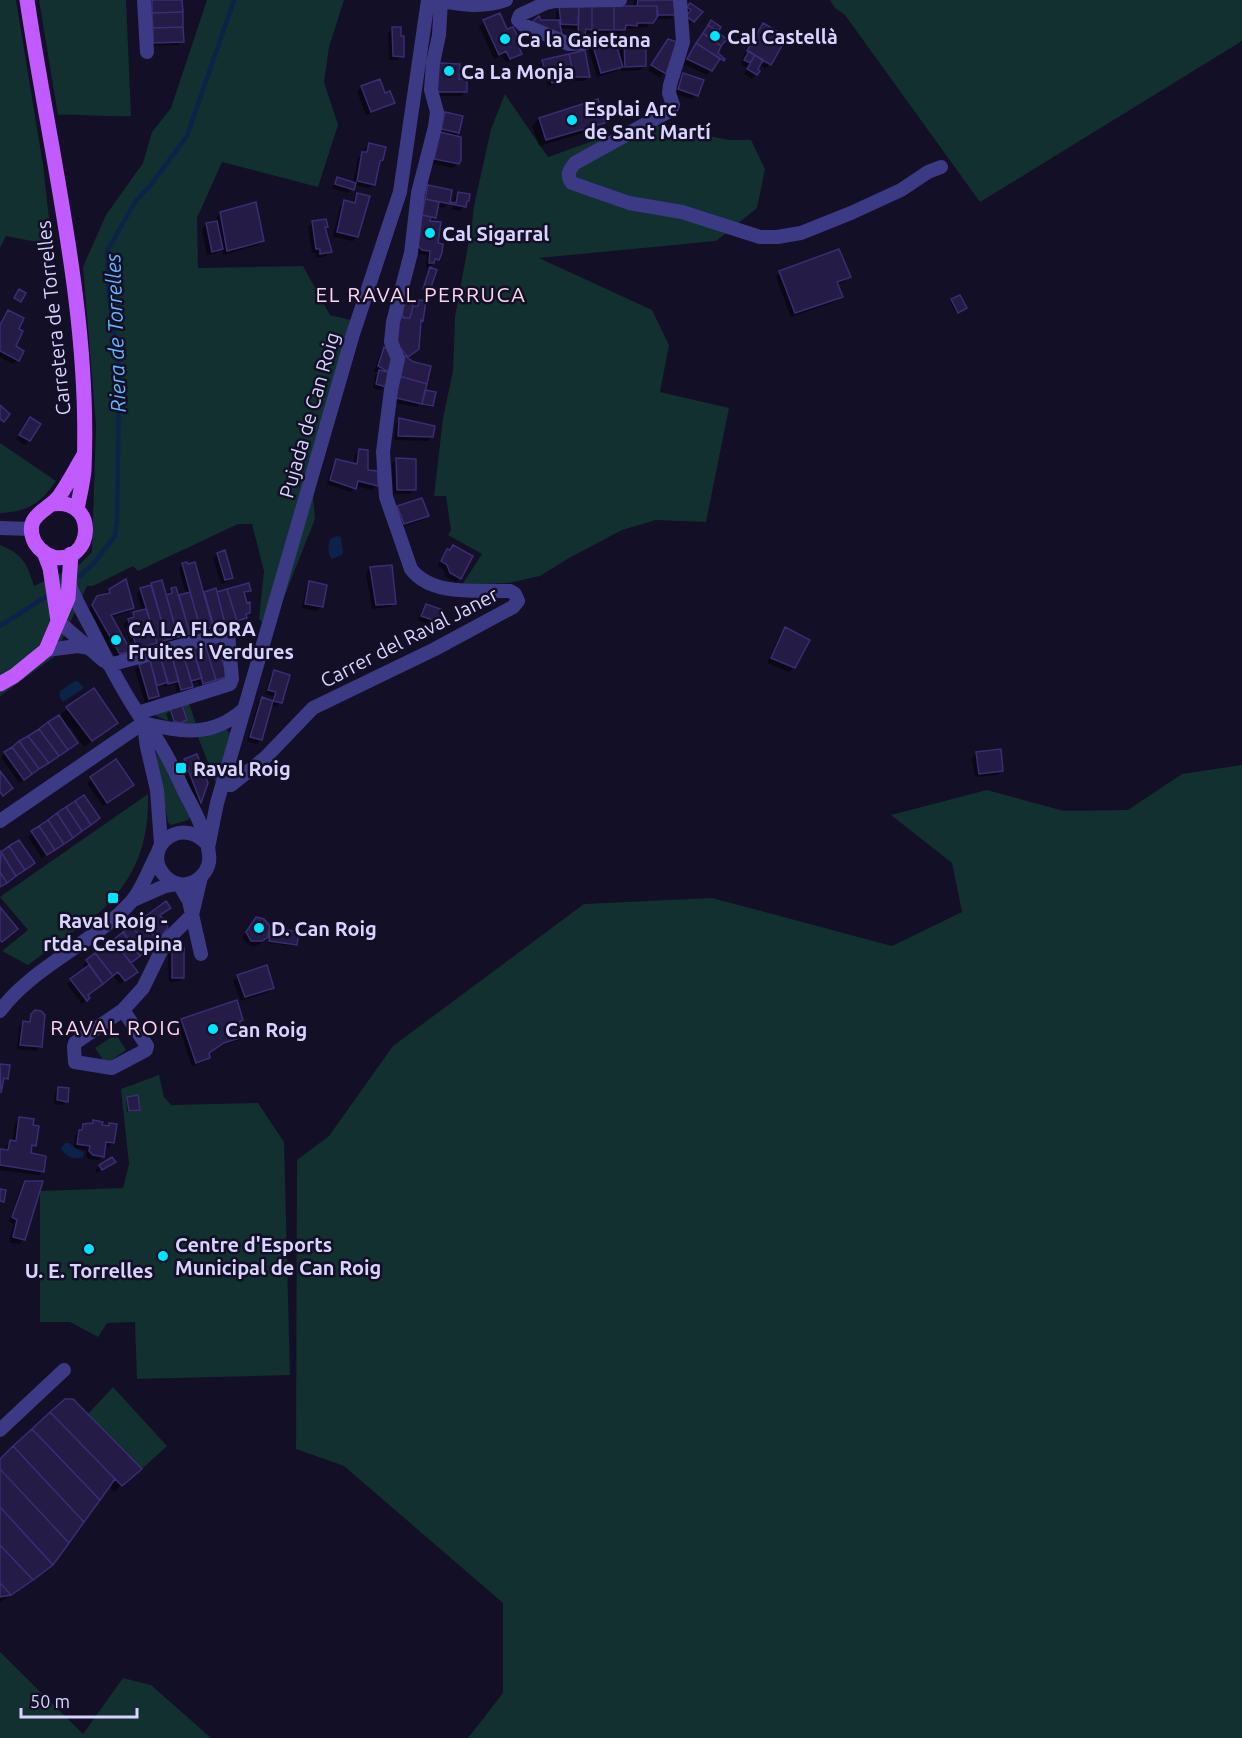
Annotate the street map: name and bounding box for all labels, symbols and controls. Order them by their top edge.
place label: Cal Castellà [727,25,838,48]
place label: Ca la Gaietana [517,28,651,51]
marker: Cal Castellà [708,29,722,43]
marker: Ca la Gaietana [498,32,512,46]
place label: Ca La Monja [461,60,574,83]
marker: Ca La Monja [442,64,456,78]
place label: Esplai Arc de Sant Martí [584,97,711,143]
marker: Esplai Arc de Sant Martí [565,113,579,127]
street label: Carretera de Torrelles [31,220,75,416]
place label: Cal Sigarral [442,222,549,245]
marker: Cal Sigarral [423,226,437,240]
water label: Riera de Torrelles [100,253,130,413]
district label: EL RAVAL PERRUCA [316,282,526,306]
street label: Pujada de Can Roig [274,329,344,501]
street label: Carrer del Raval Janer [316,582,502,692]
place label: CA LA FLORA Fruites i Verdures [128,617,294,663]
marker: CA LA FLORA Fruites i Verdures [109,633,123,647]
place label: Raval Roig [193,757,291,780]
marker: Raval Roig [174,761,188,775]
marker: Raval Roig - rtda. Cesalpina [106,891,120,905]
place label: Raval Roig - rtda. Cesalpina [43,909,183,955]
place label: D. Can Roig [271,917,377,940]
marker: D. Can Roig [252,921,266,935]
district label: RAVAL ROIG [50,1015,182,1039]
place label: Can Roig [225,1018,307,1041]
marker: Can Roig [206,1022,220,1036]
place label: Centre d'Esports Municipal de Can Roig [175,1233,381,1279]
marker: U. E. Torrelles [82,1242,96,1256]
marker: Centre d'Esports Municipal de Can Roig [156,1249,170,1263]
place label: U. E. Torrelles [25,1259,153,1282]
scale bar [21,1681,136,1719]
text: 50 m [30,1691,70,1711]

